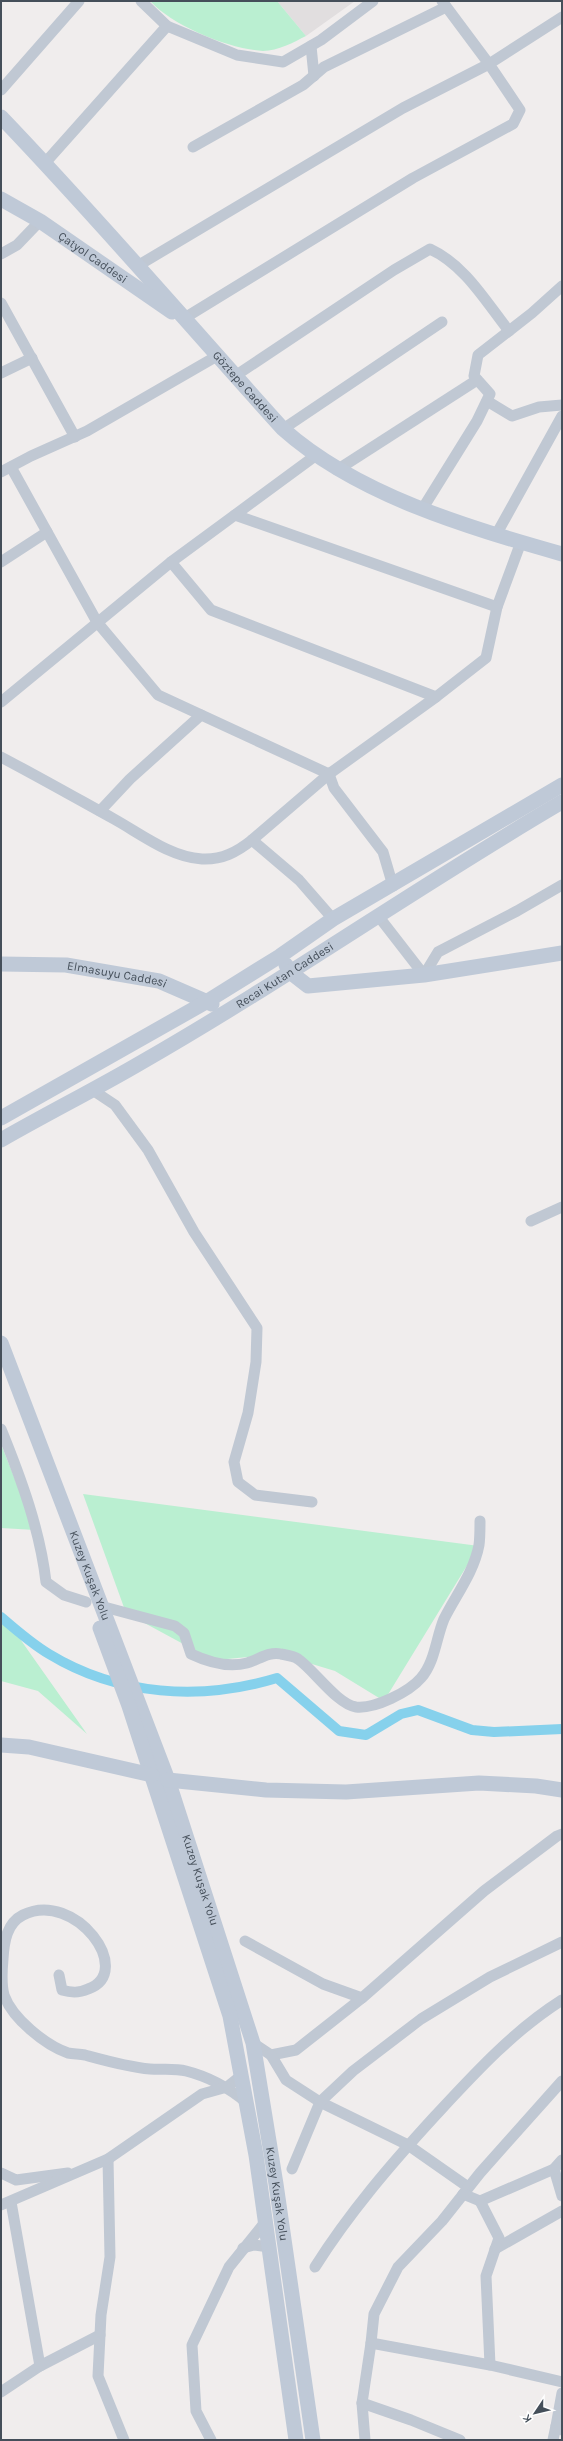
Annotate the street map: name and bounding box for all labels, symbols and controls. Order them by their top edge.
street label: Çatyol Caddesi [55,229,130,286]
street label: Göztepe Caddesi [210,348,281,425]
street label: Recai Kutan Caddesi [233,939,336,1011]
street label: Elmasuyu Caddesi [66,958,170,991]
street label: Kuzey Kuşak Yolu [66,1529,113,1622]
street label: Kuzey Kuşak Yolu [179,1833,222,1927]
street label: Kuzey Kuşak Yolu [263,2146,291,2242]
north arrow [515,2393,555,2433]
text: K [519,2411,535,2425]

